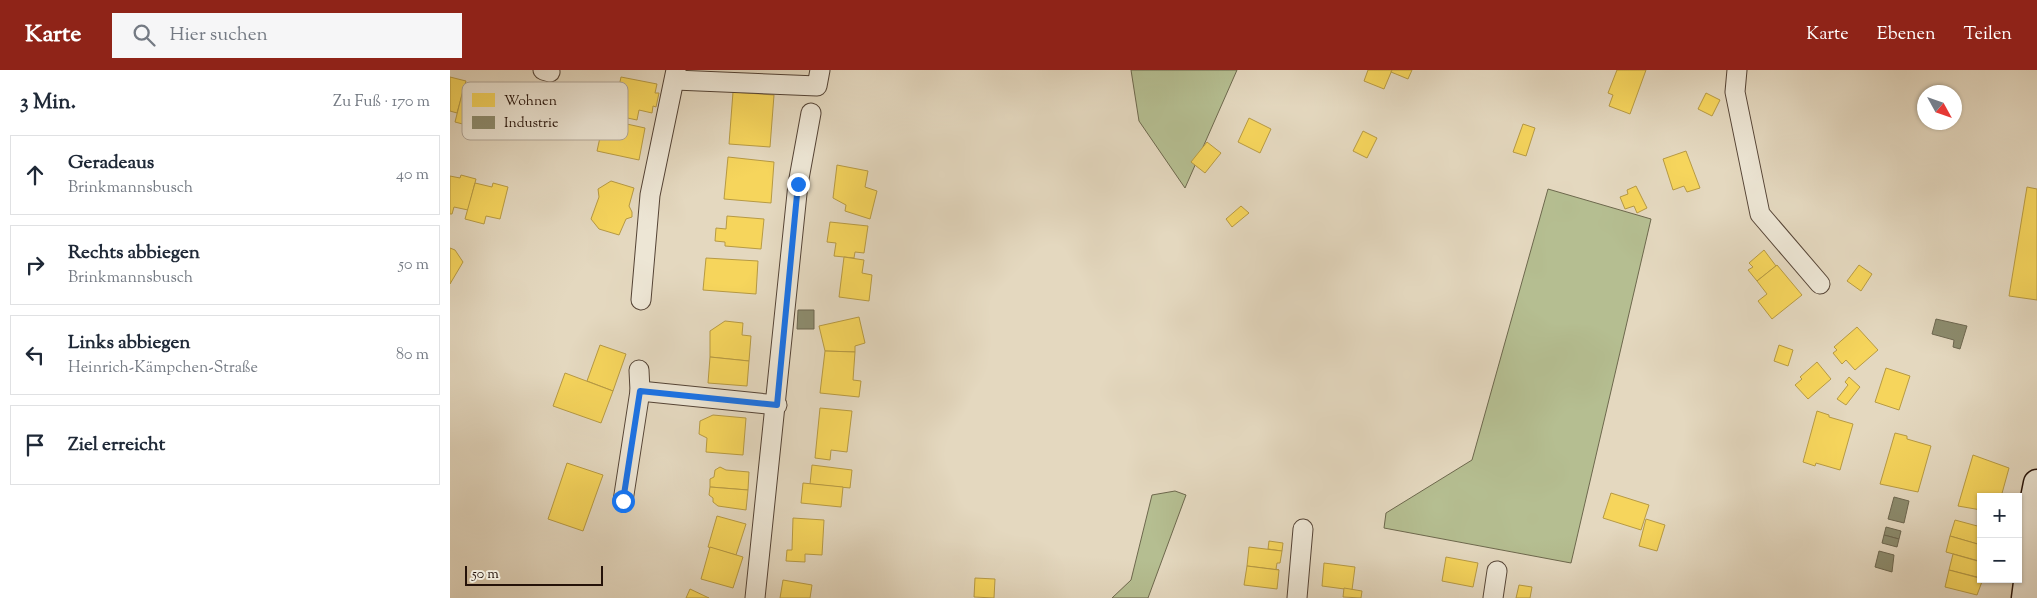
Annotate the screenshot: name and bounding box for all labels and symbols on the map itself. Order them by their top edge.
legend [462,82,628,140]
north arrow [1917,85,1962,130]
text: Wohnen [504,92,557,112]
text: Industrie [504,114,559,134]
route end [787,173,810,196]
route start [612,490,635,513]
scale bar [465,563,602,586]

